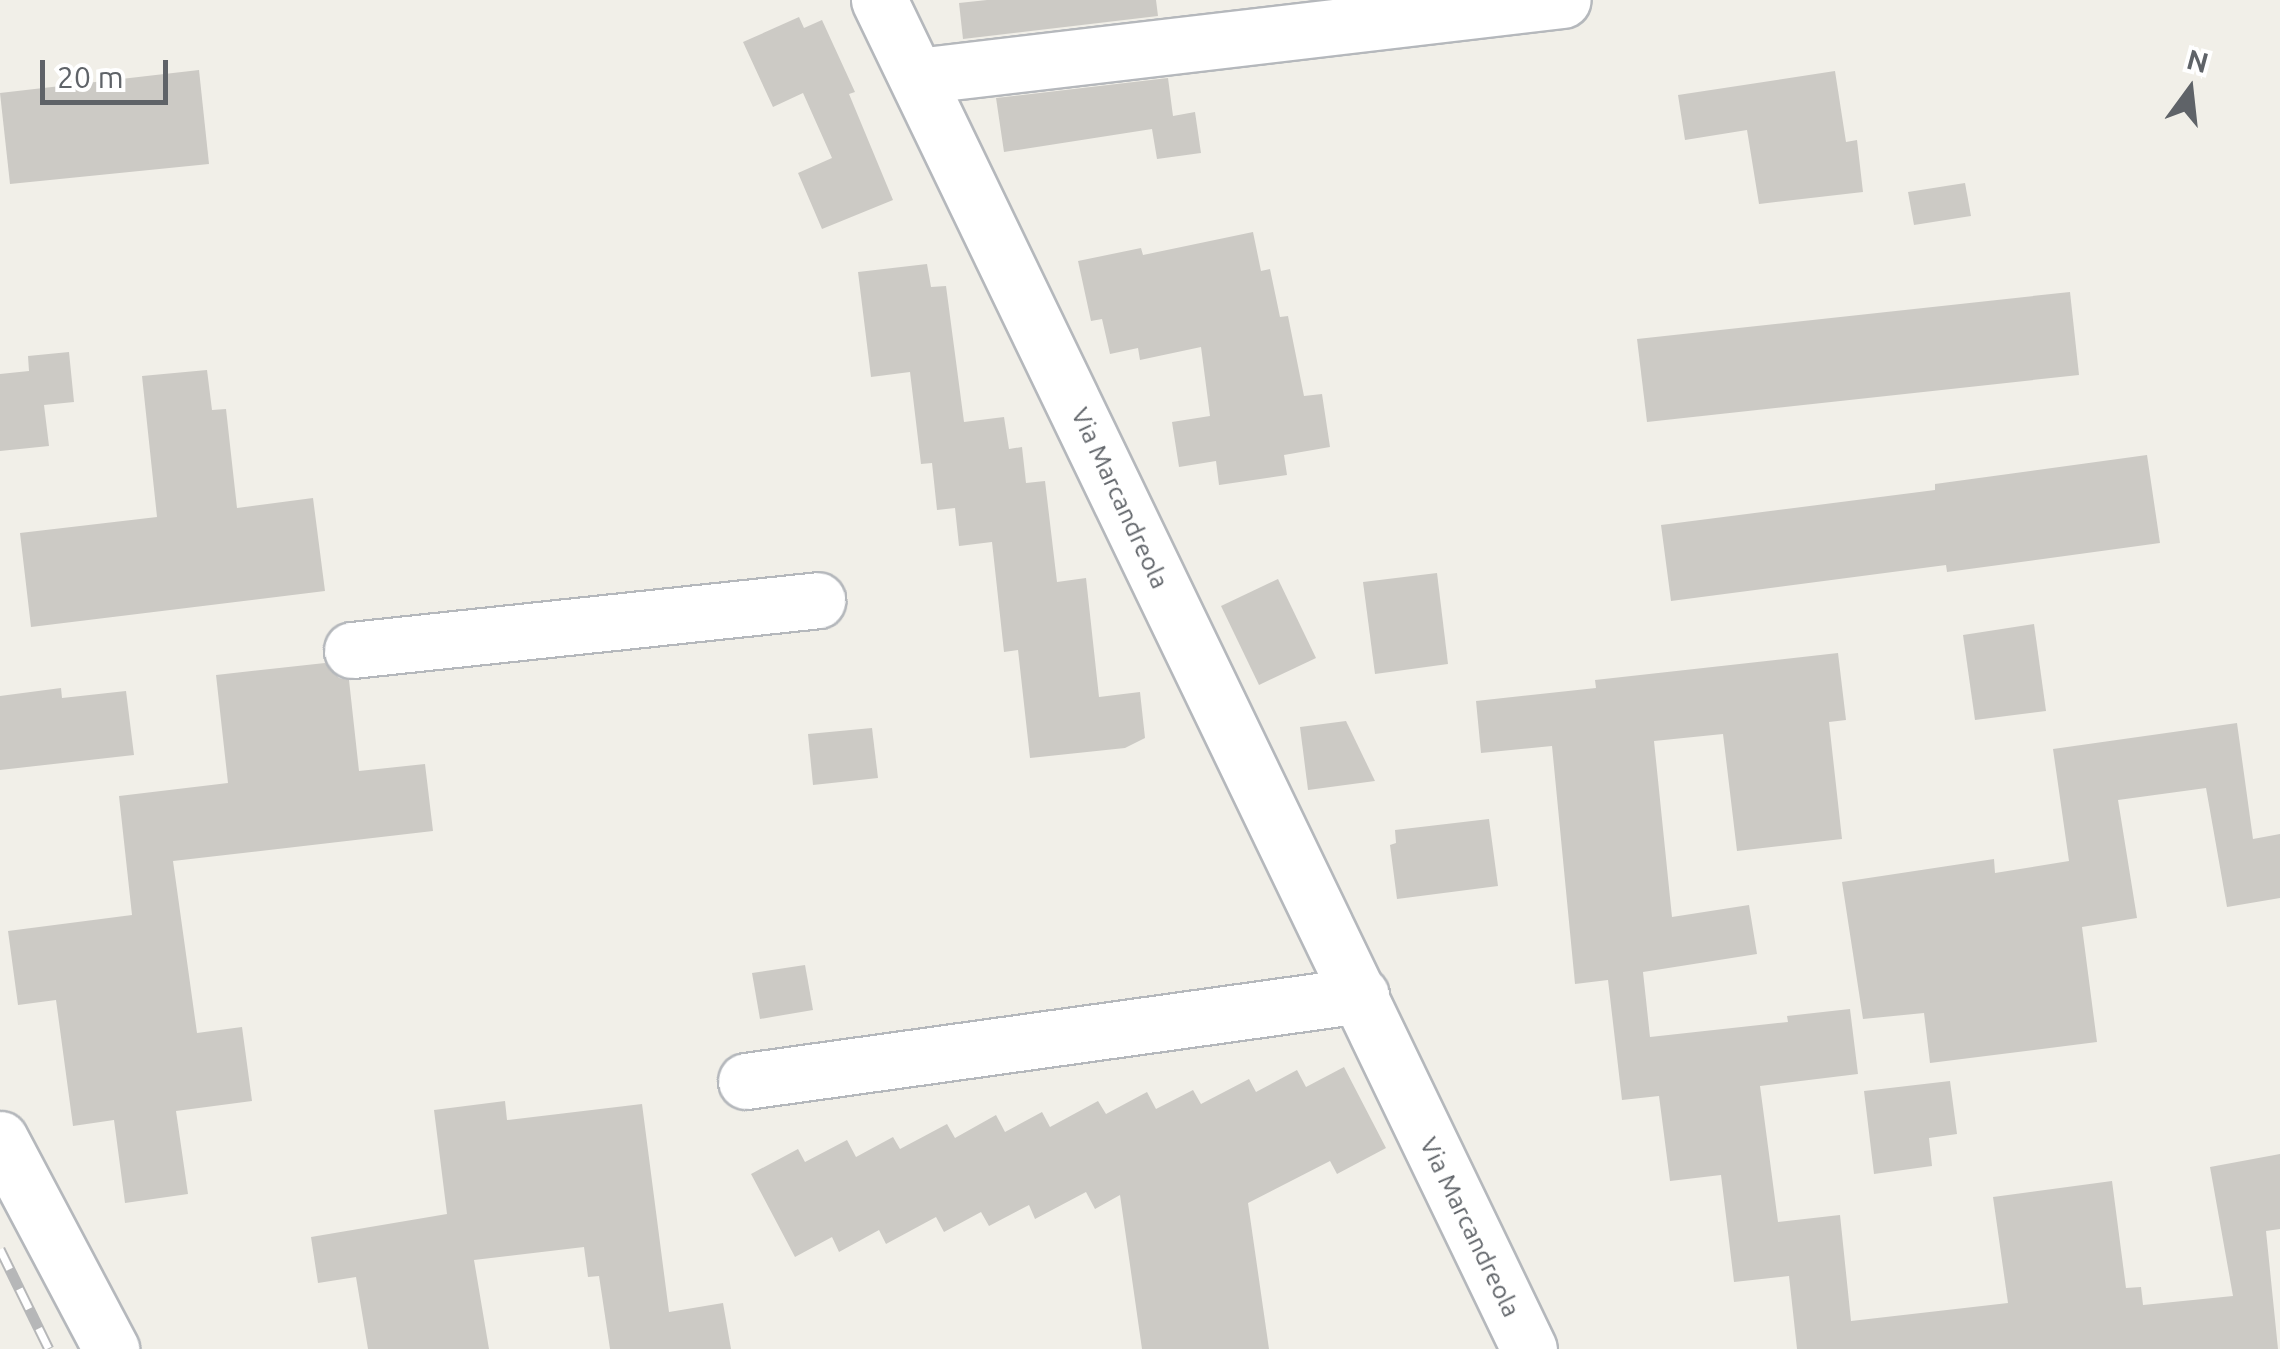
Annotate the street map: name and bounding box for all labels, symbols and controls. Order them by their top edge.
scale bar [45,40,172,102]
north arrow [2140,40,2240,140]
text: N [2184,43,2212,78]
text: 20 m [57,60,124,94]
street label: Via Marcandreola [1065,403,1175,593]
street label: Via Marcandreola [1414,1132,1526,1322]

